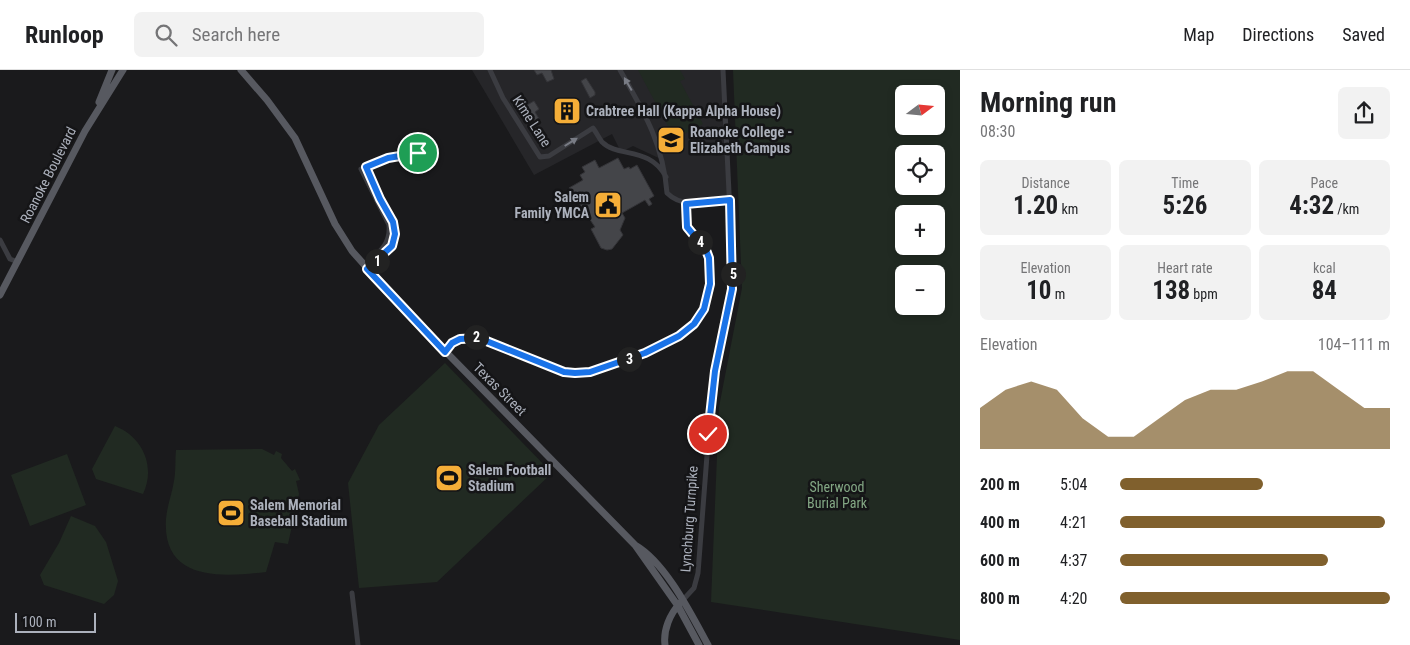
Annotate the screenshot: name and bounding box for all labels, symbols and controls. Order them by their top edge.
search box [134,12,484,57]
text: Runloop [25,21,104,49]
icon: search [152,21,180,49]
text: Search here [192,23,280,46]
text: Map [1183,24,1214,45]
text: Directions [1242,24,1314,45]
text: Saved [1342,24,1385,45]
one-way arrow [624,77,632,91]
north arrow [895,85,945,135]
map controls [895,85,945,315]
text: Morning run [980,86,1116,119]
button: share [1338,87,1390,139]
street label: Kime Lane [510,92,555,150]
building icon: Crabtree Hall (Kappa Alpha House) [552,96,582,126]
place label: Crabtree Hall (Kappa Alpha House) [586,103,781,120]
text: 08:30 [980,122,1015,141]
street label: Roanoke Boulevard [17,124,79,226]
place label: Roanoke College - Elizabeth Campus [690,124,792,156]
school or university icon: Roanoke College - Elizabeth Campus [656,125,686,155]
pin [397,132,439,174]
one-way arrow [565,137,578,146]
icon: arrive [404,139,432,167]
button: locate [895,145,945,195]
text: Distance [1022,175,1070,191]
text: Time [1171,175,1199,191]
text: Pace [1311,175,1338,191]
place label: Salem Family YMCA [515,189,590,221]
public building icon: Salem Family YMCA [593,190,623,220]
text: 1.20 [1013,191,1058,220]
text: 5:26 [1163,191,1207,220]
text: 4:32 [1289,191,1334,220]
text: km [1058,201,1078,217]
text: /km [1334,201,1359,217]
button: + [895,205,945,255]
pin: 4 [688,230,712,254]
text: 4 [697,234,704,250]
pin: 1 [364,248,390,274]
text: 1 [374,253,381,269]
text: Elevation [1020,260,1071,276]
text: Heart rate [1157,260,1213,276]
text: kcal [1313,260,1336,276]
pin: 5 [720,262,746,286]
button: − [895,265,945,315]
text: 5 [730,266,737,282]
text: 10 [1026,276,1051,305]
text: 138 [1152,276,1190,305]
text: 84 [1312,276,1337,305]
text: m [1051,286,1065,302]
text: bpm [1190,286,1218,302]
pin: 2 [464,324,488,350]
text: 2 [473,329,480,345]
text: Elevation [980,335,1038,354]
text: 104–111 m [1318,335,1390,354]
pin: 3 [616,346,642,372]
text: 3 [626,351,633,367]
street label: Texas Street [470,359,530,419]
pin [687,413,729,455]
icon: check [694,420,722,448]
place label: Salem Football Stadium [468,462,551,494]
sports icon: Salem Football Stadium [434,463,464,493]
street label: Lynchburg Turnpike [677,465,701,573]
text: 200 m [980,475,1020,494]
text: 5:04 [1060,475,1087,494]
park label: Sherwood Burial Park [807,479,868,511]
place label: Salem Memorial Baseball Stadium [250,497,348,529]
sports icon: Salem Memorial Baseball Stadium [216,498,246,528]
text: 400 m [980,513,1020,532]
text: 4:21 [1060,513,1087,532]
text: 600 m [980,551,1020,570]
text: 4:37 [1060,551,1087,570]
text: 800 m [980,589,1020,608]
text: 4:20 [1060,589,1087,608]
scale bar [15,610,96,633]
text: 100 m [22,614,57,630]

